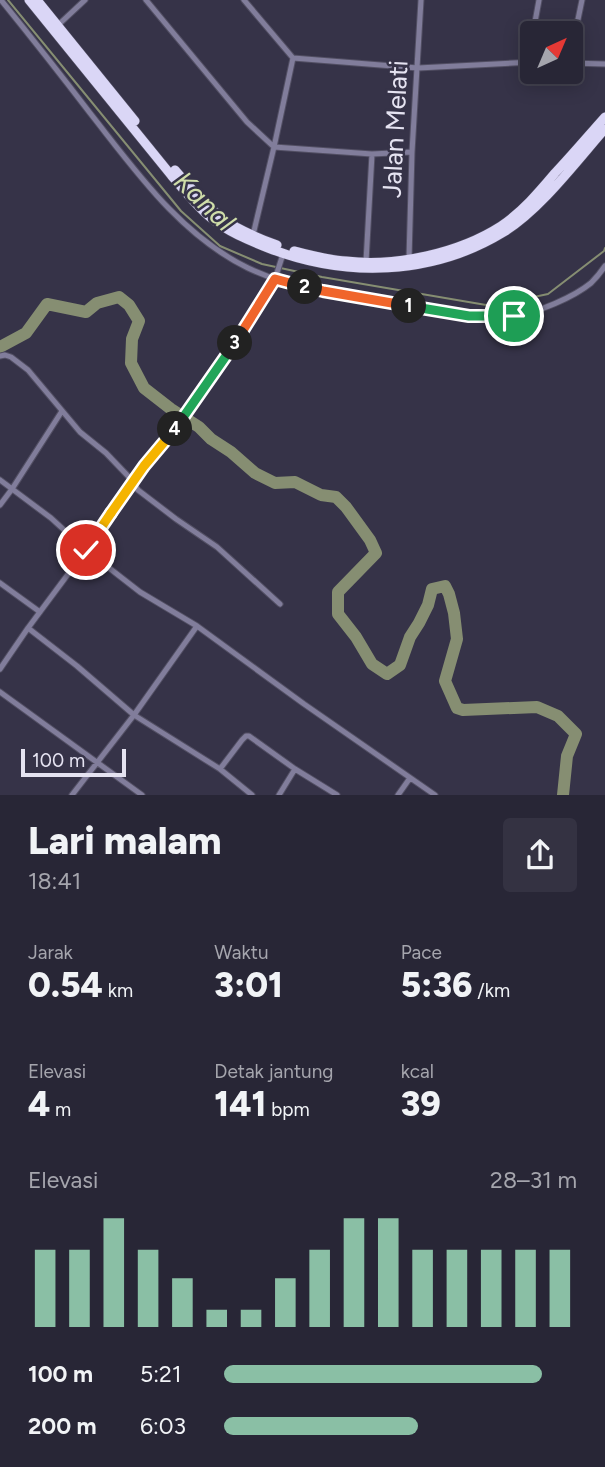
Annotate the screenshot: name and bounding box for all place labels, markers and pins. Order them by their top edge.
pin: 2 [288,270,322,304]
pin [484,286,544,346]
pin: 1 [392,288,426,324]
pin: 3 [218,326,252,360]
pin: 4 [158,412,192,446]
pin [56,520,116,580]

